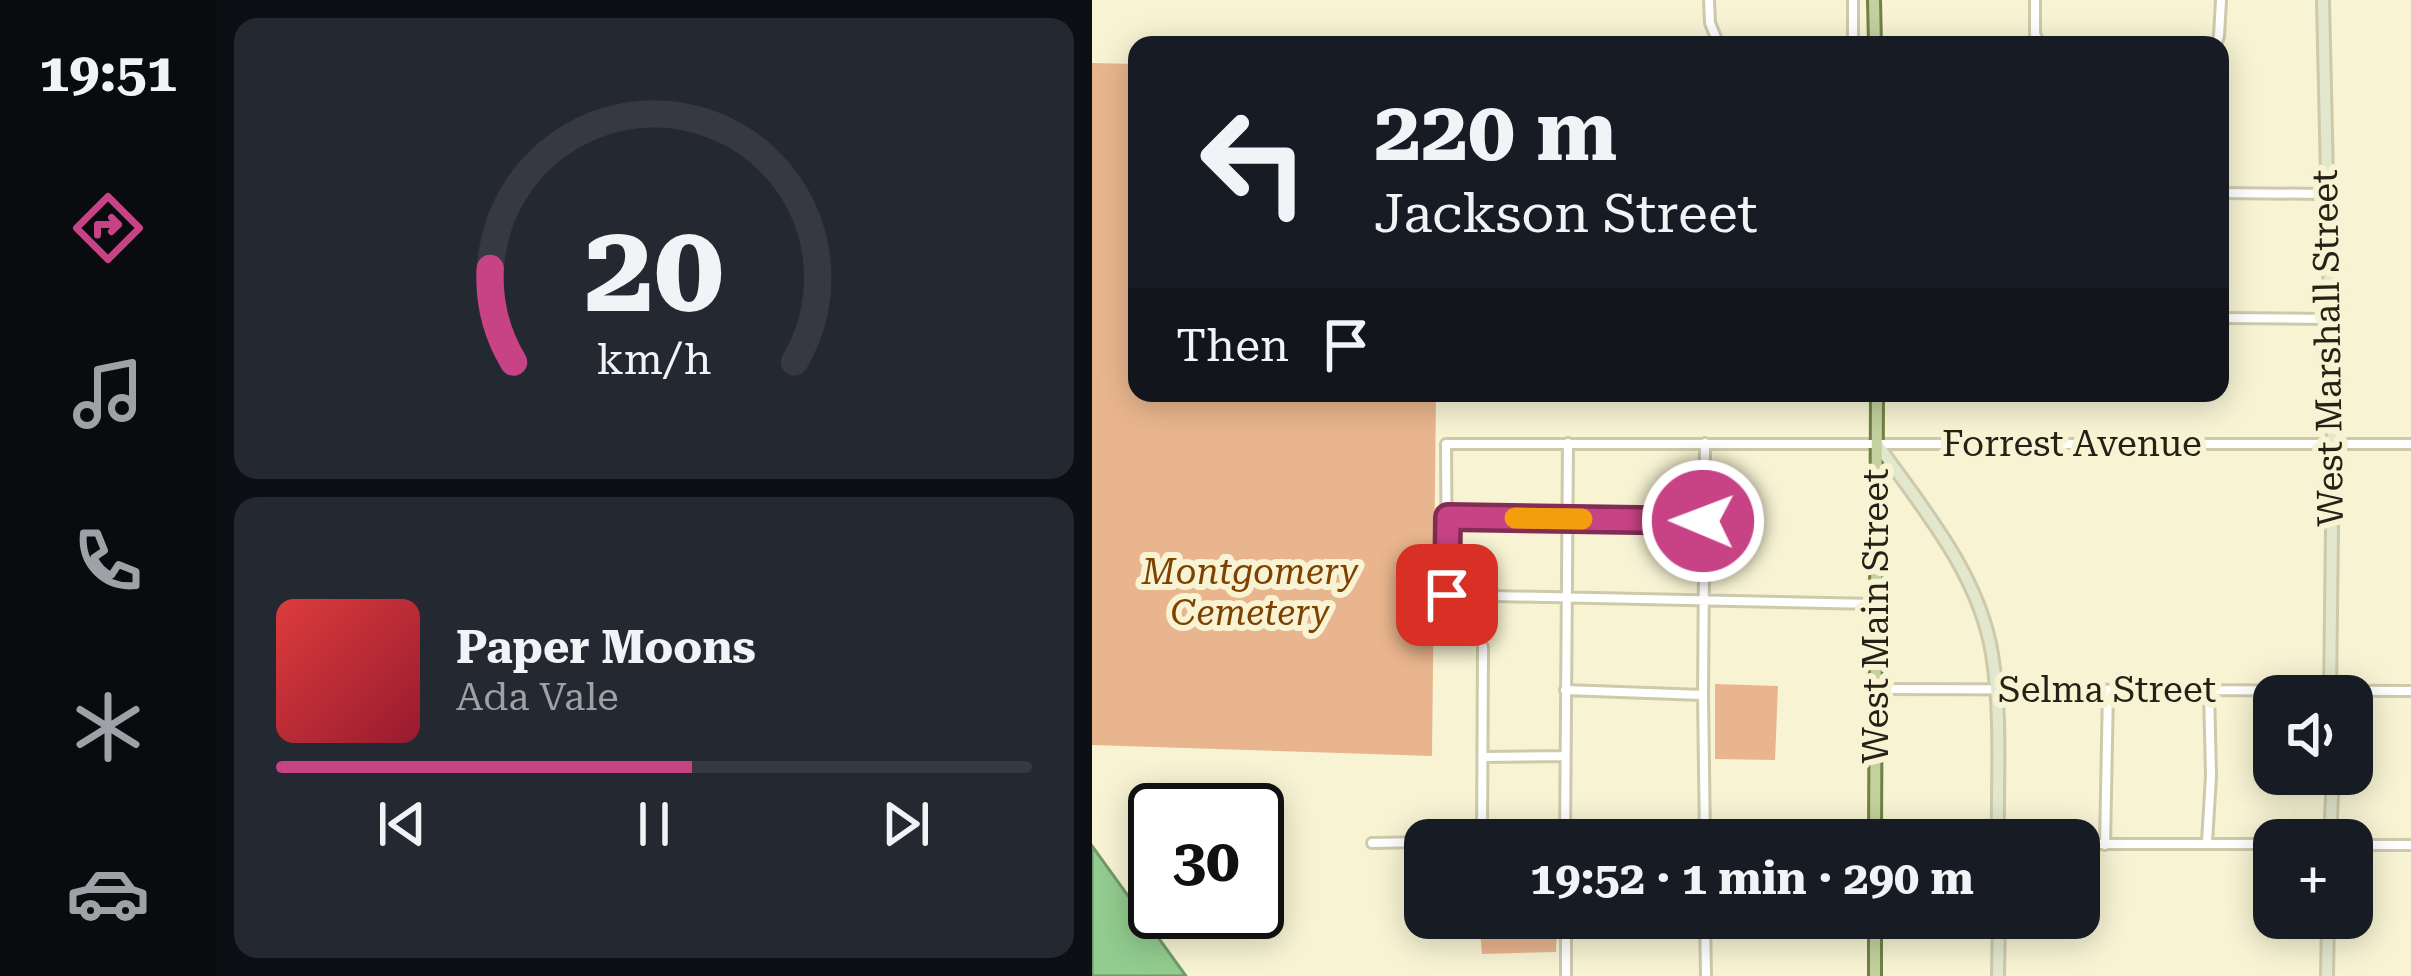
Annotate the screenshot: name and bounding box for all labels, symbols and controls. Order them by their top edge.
text: 19:51 [39,41,177,104]
text: 220 m [1374,82,1617,180]
icon: left [1176,84,1332,240]
street label: West Marshall Street [2304,169,2352,527]
text: Jackson Street [1374,182,1758,245]
icon: directions [66,186,150,270]
text: 20 [584,195,724,341]
icon: arrive [1313,312,1379,378]
text: Then [1176,319,1289,372]
text: km/h [597,333,711,383]
icon: music [66,352,150,436]
street label: Forrest Avenue [1942,423,2202,465]
position arrow [1640,458,1766,584]
street label: West Main Street [1855,469,1897,763]
icon: phone [66,519,150,603]
pin [1396,544,1498,646]
park label: Montgomery Cemetery [1141,551,1359,634]
icon: arrive [1414,562,1480,628]
text: Paper Moons [456,621,756,674]
street label: Selma Street [1998,669,2216,711]
text: Ada Vale [456,674,619,720]
map controls [2253,675,2373,939]
button: sound [2253,675,2373,795]
icon: climate [66,685,150,769]
speed limit sign: 30 [1128,783,1284,939]
icon: previous [369,791,435,857]
icon: pause [621,791,687,857]
icon: next [873,791,939,857]
button: + [2253,819,2373,939]
icon: car [66,851,150,935]
text: 19:52 · 1 min · 290 m [1530,852,1974,905]

